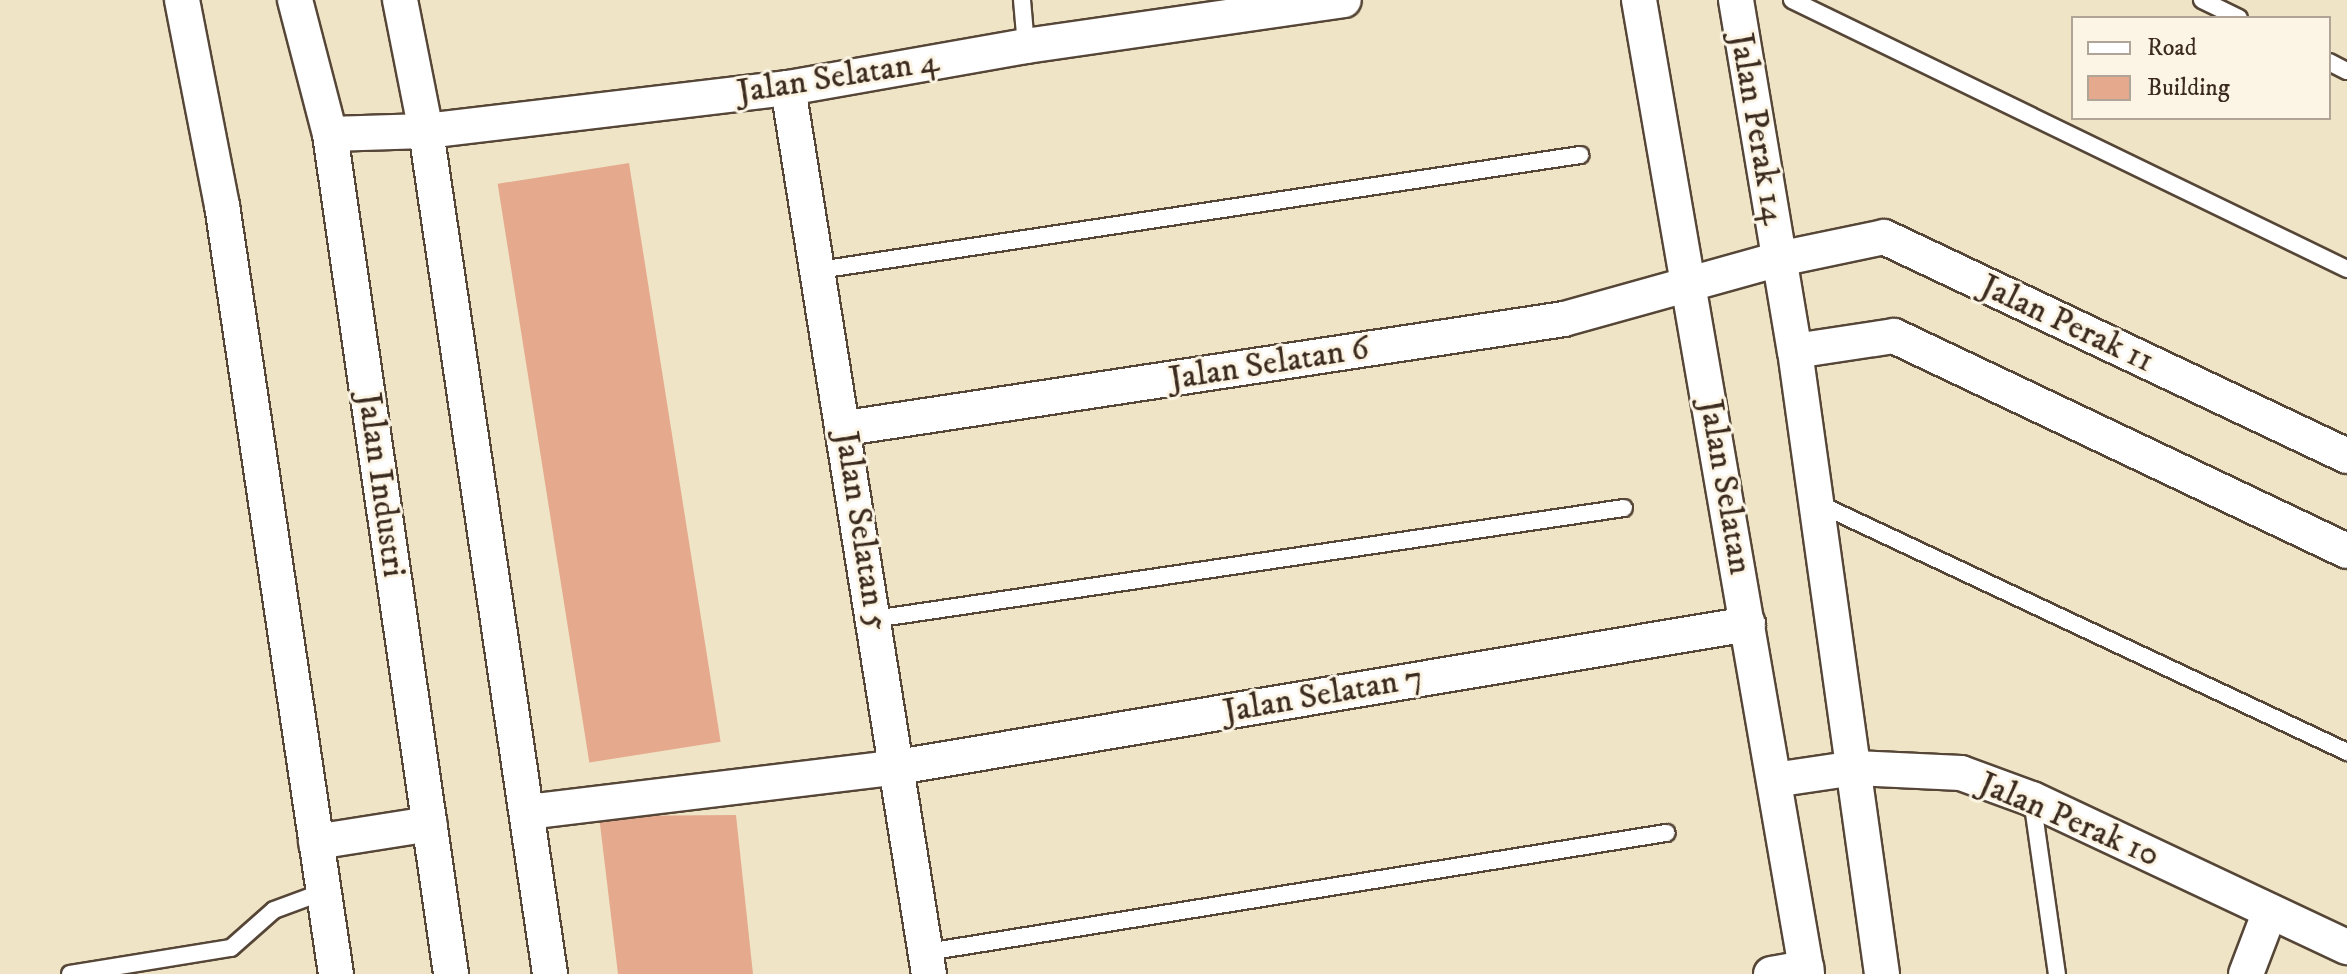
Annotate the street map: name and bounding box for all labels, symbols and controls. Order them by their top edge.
legend [2071,16,2331,120]
street label: Jalan Perak 14 [1720,30,1794,228]
text: Road [2147,33,2197,63]
street label: Jalan Selatan 4 [734,41,942,113]
text: Building [2147,73,2230,103]
street label: Jalan Perak 11 [1974,266,2160,382]
street label: Jalan Selatan 6 [1166,328,1372,400]
street label: Jalan Industri [348,390,414,580]
street label: Jalan Selatan [1690,396,1760,578]
street label: Jalan Selatan 5 [825,429,897,633]
street label: Jalan Selatan 7 [1220,657,1426,733]
street label: Jalan Perak 10 [1973,764,2165,876]

